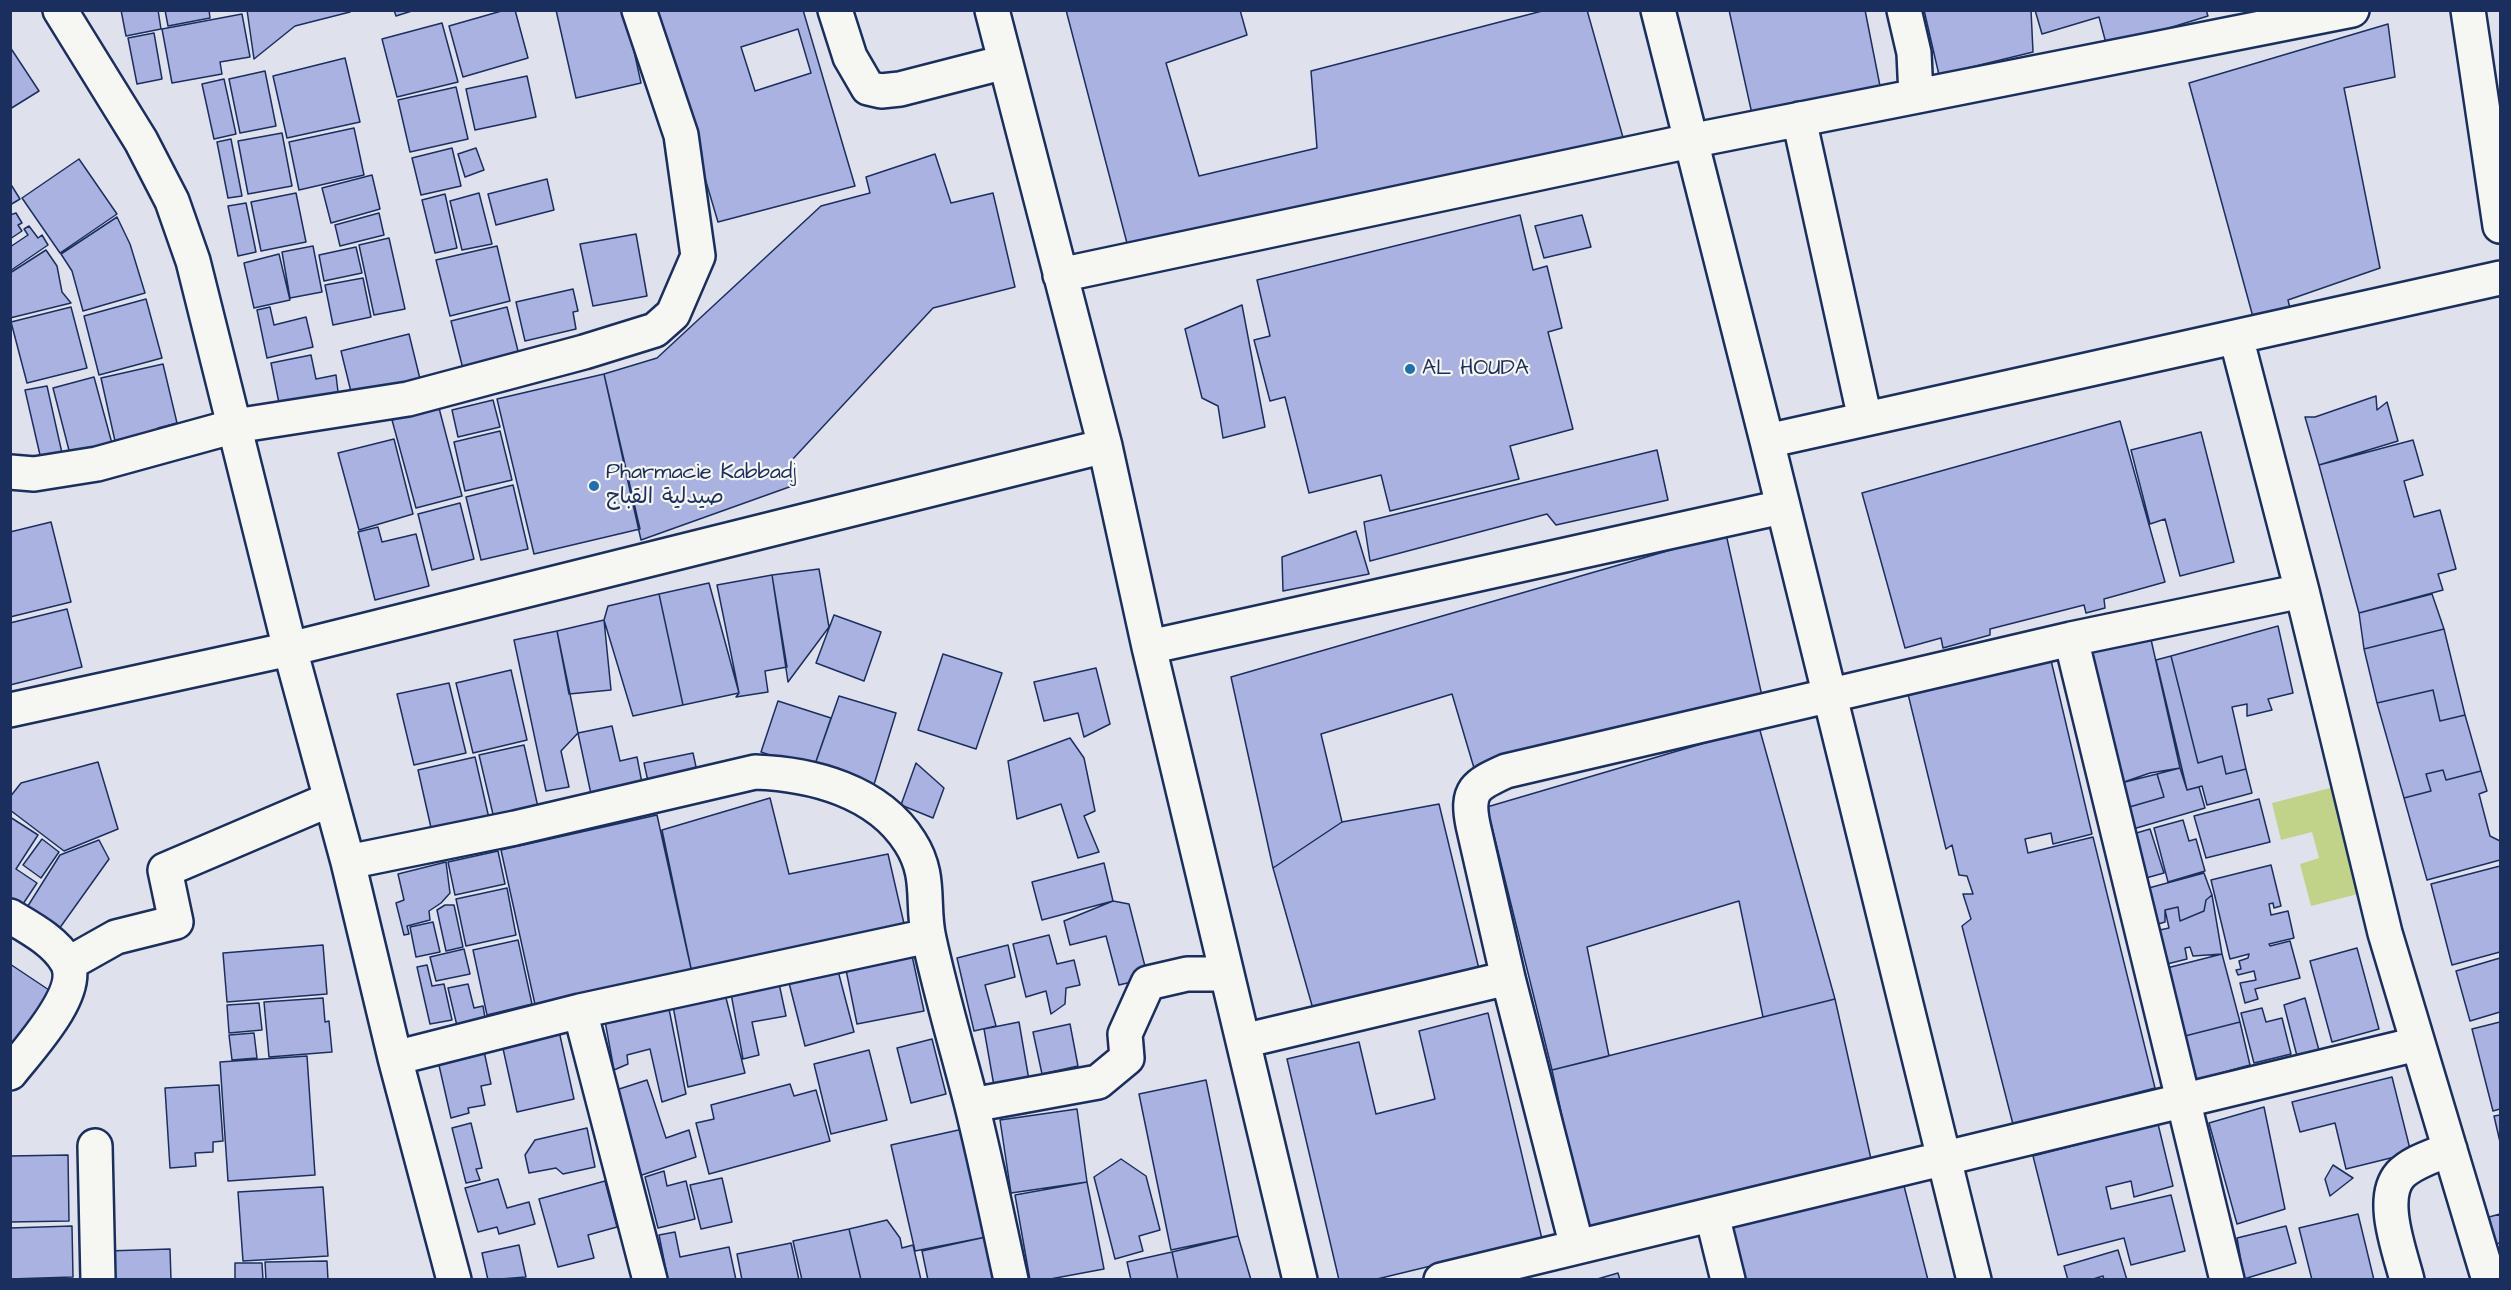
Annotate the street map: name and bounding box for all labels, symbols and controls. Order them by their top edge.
place label: AL HOUDA [1422,356,1529,382]
marker: AL HOUDA [1403,362,1417,376]
place label: Pharmacie Kabbadj صيدلية القباج [606,460,796,512]
marker: Pharmacie Kabbadj صيدلية القباج [587,479,601,493]

